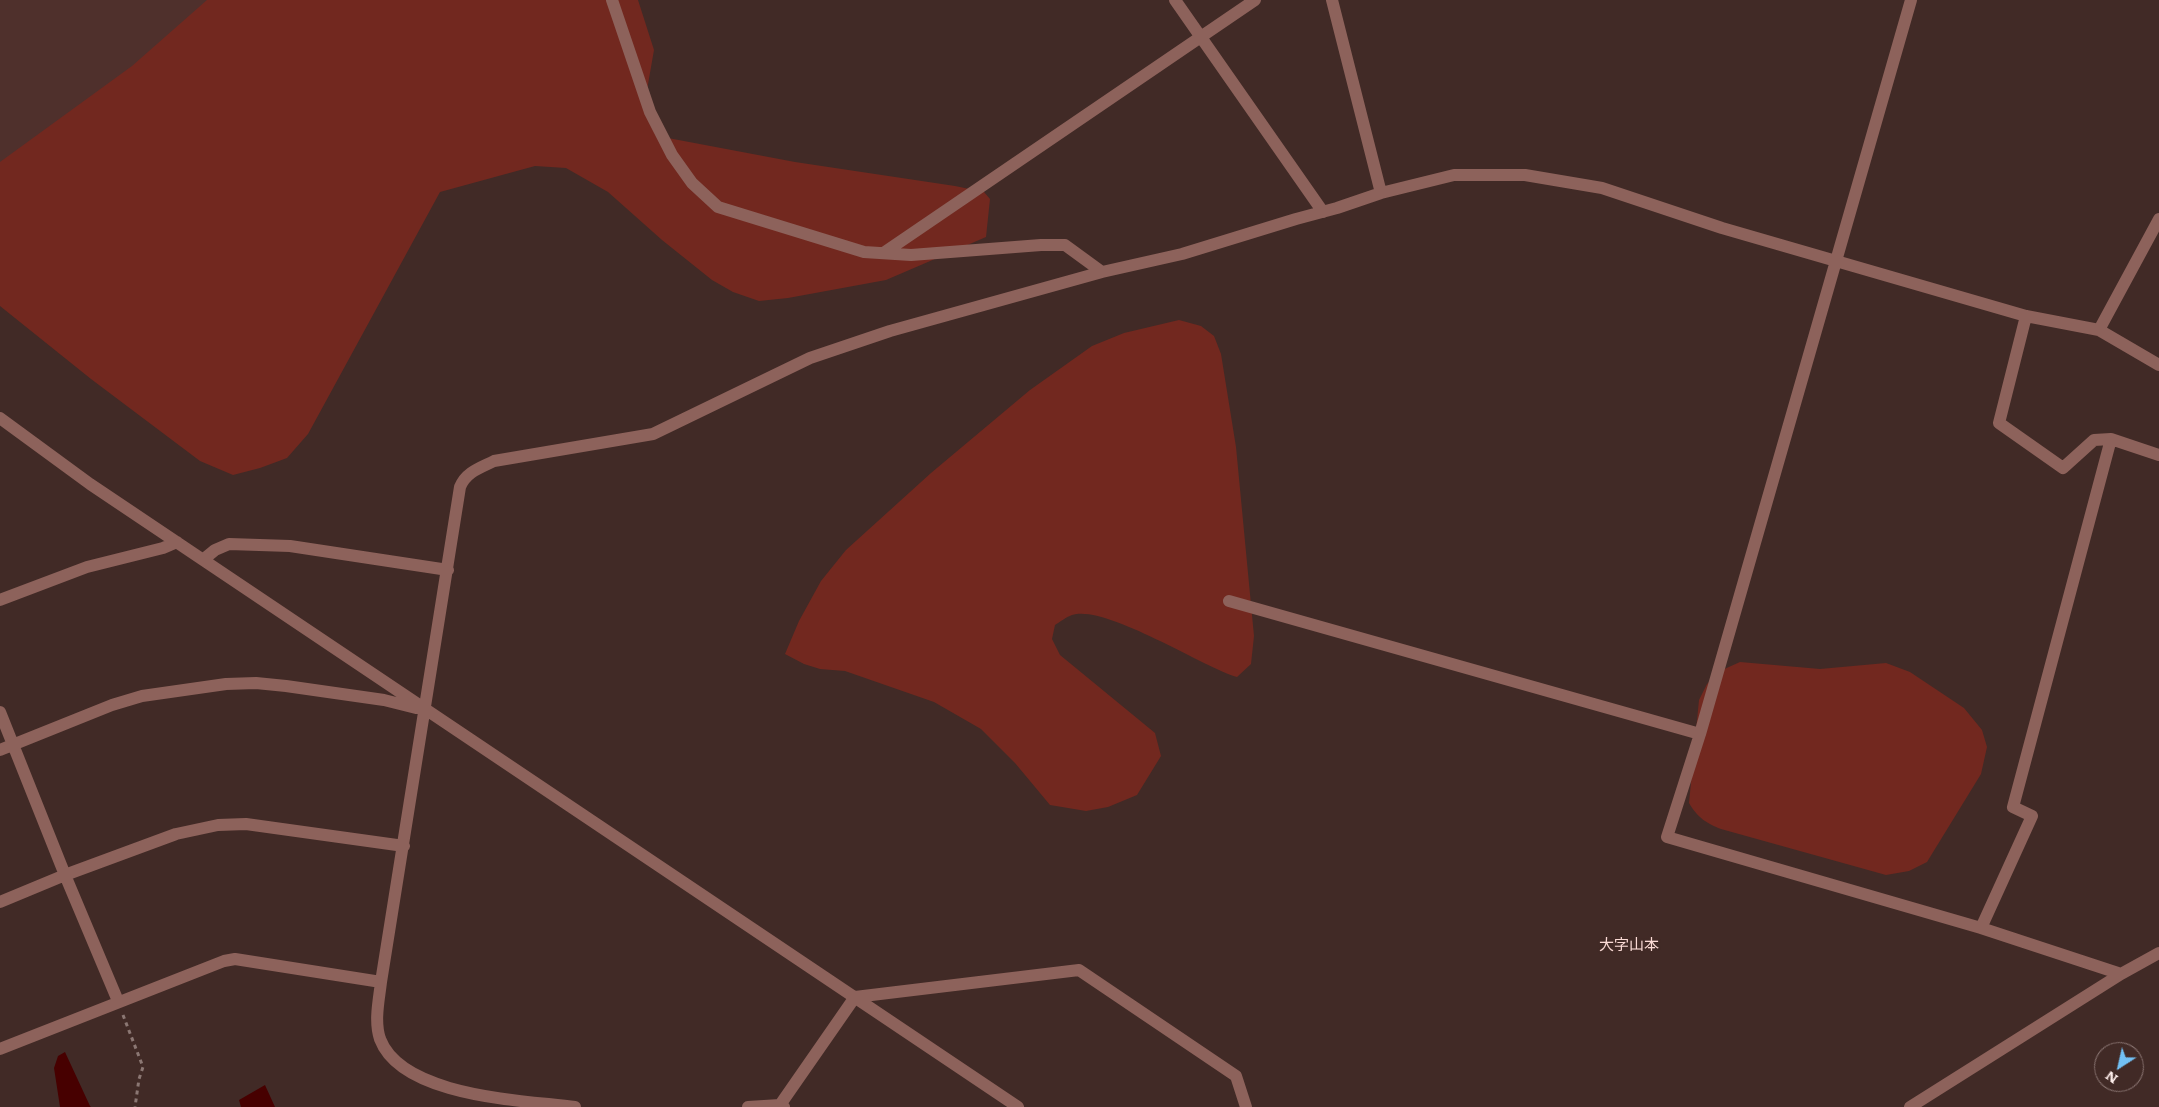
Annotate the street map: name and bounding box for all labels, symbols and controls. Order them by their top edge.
district label: 大字山本 [1599,937,1659,955]
north arrow [2094,1042,2144,1092]
text: N [2100,1067,2122,1090]

